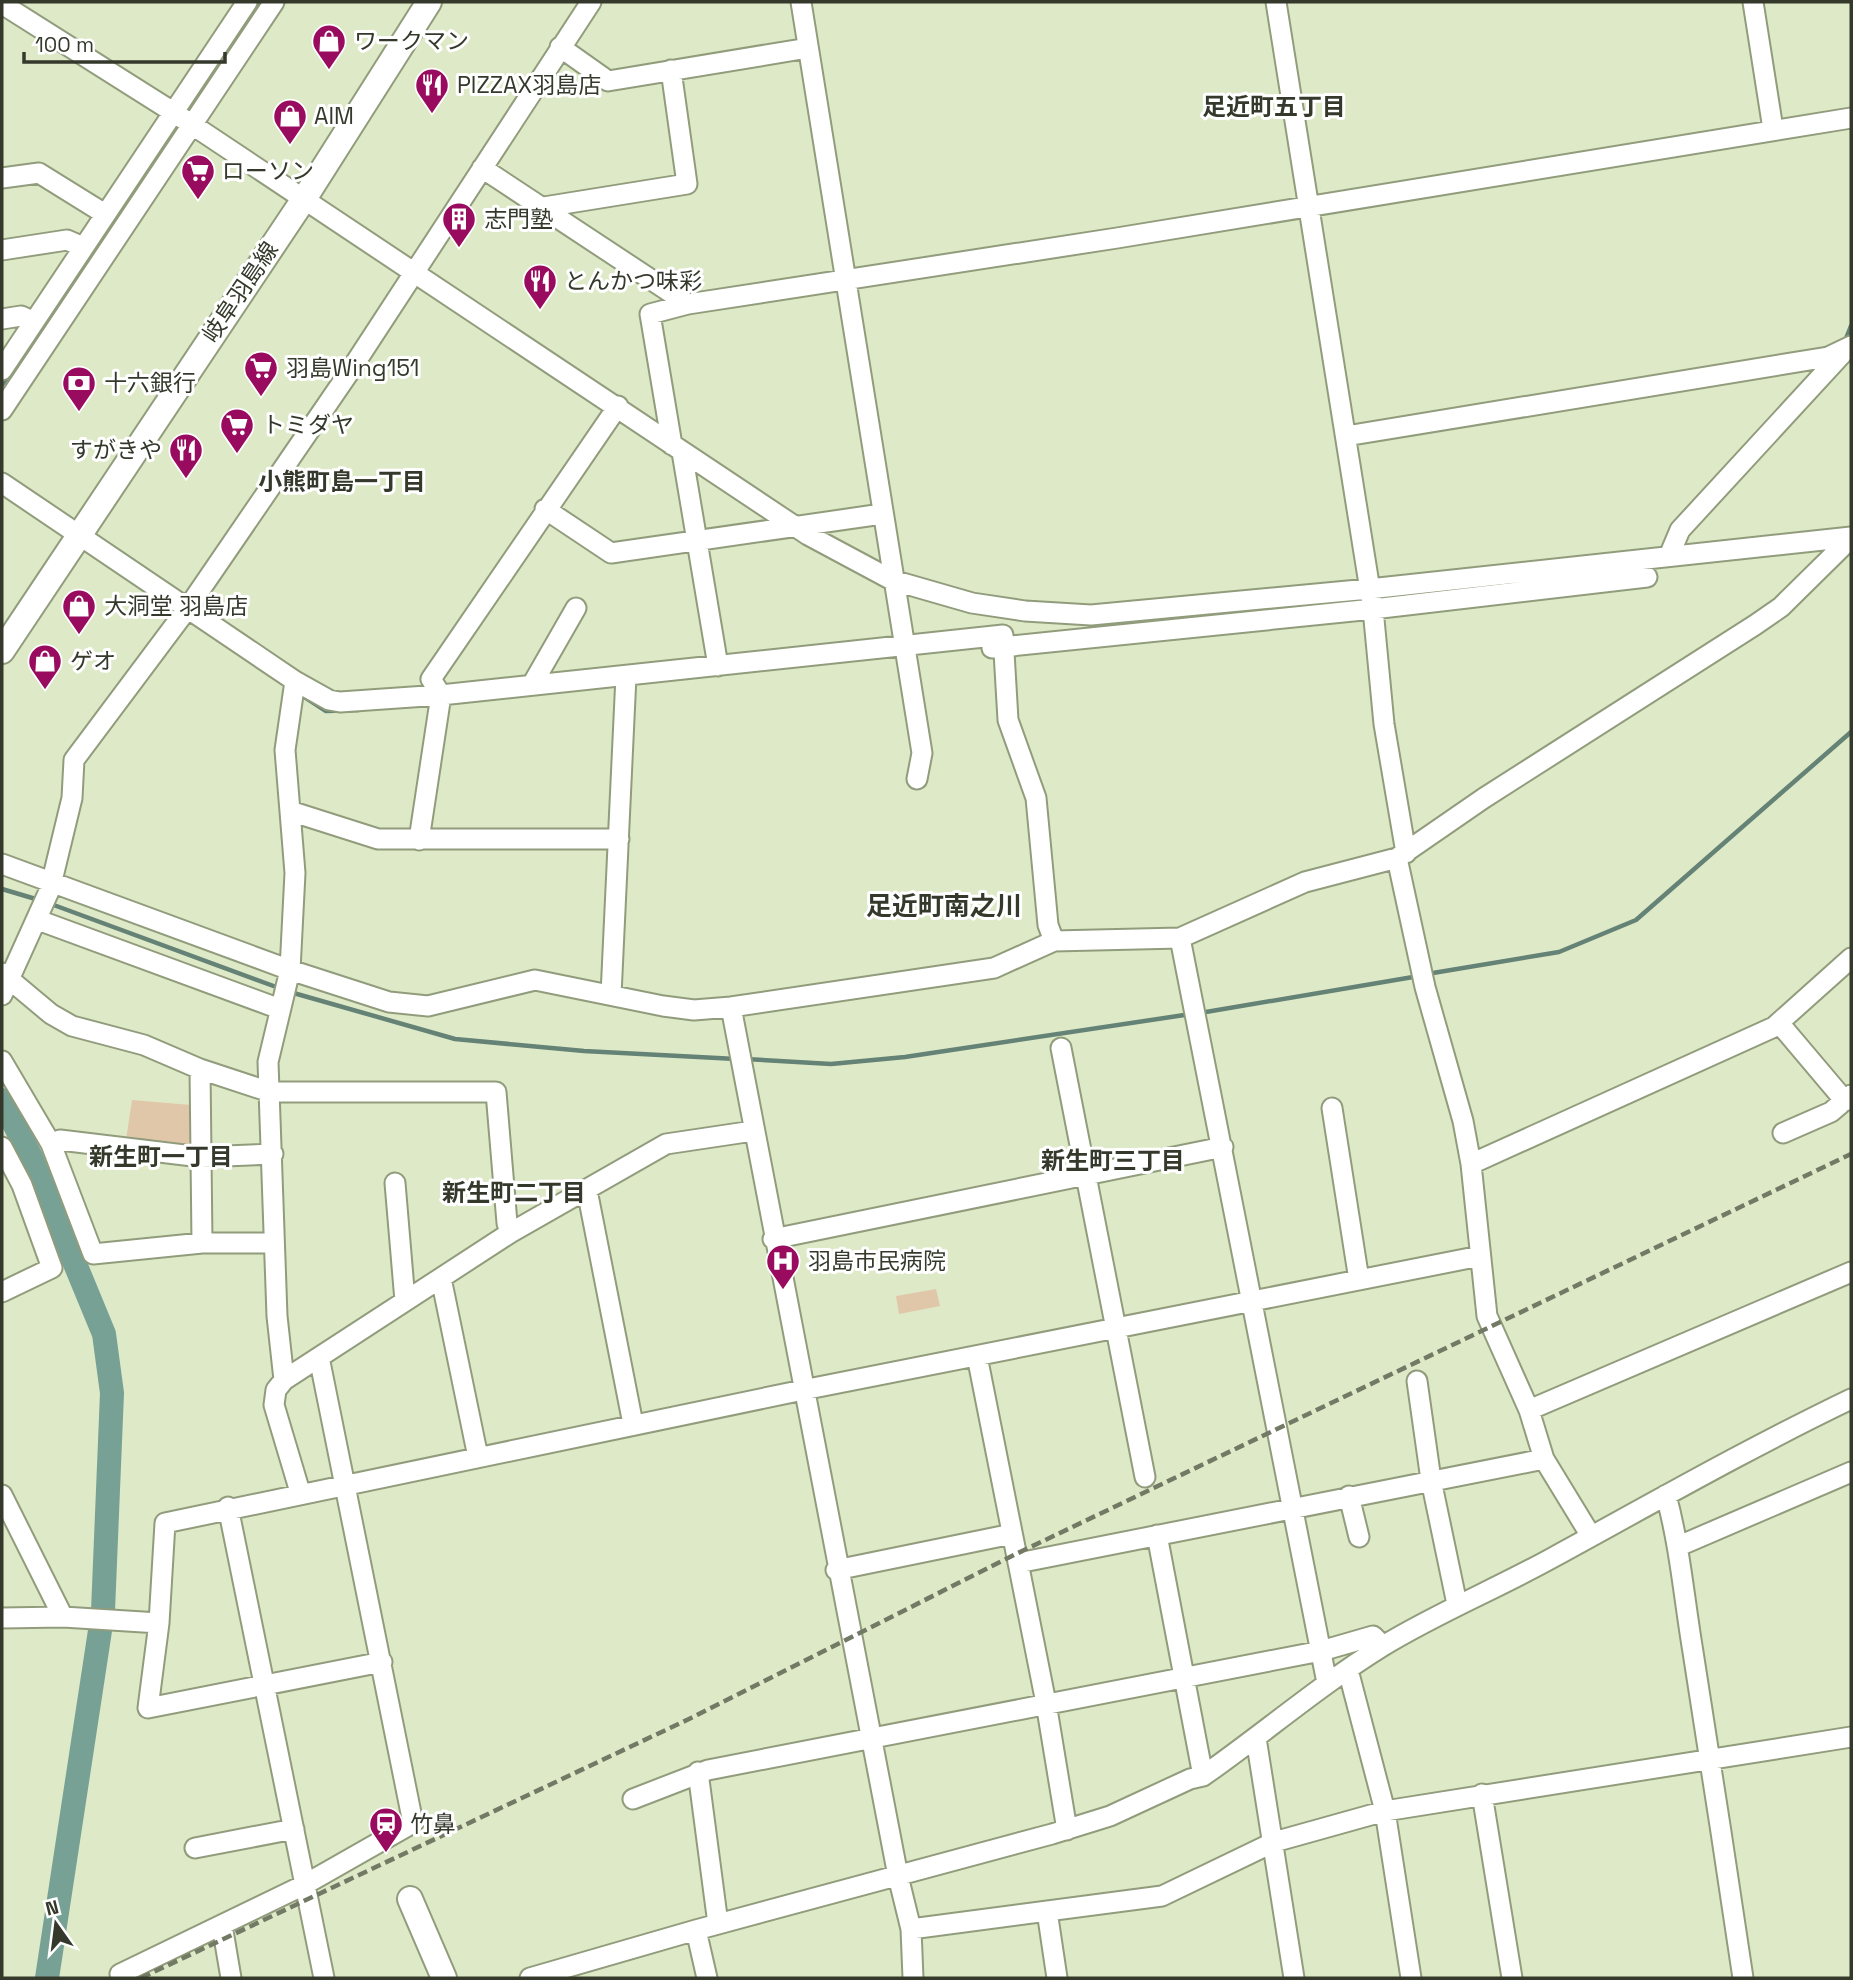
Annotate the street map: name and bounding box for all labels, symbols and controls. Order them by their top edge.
scale bar [24,21,226,65]
shop icon: ワークマン [310,22,348,71]
place label: ワークマン [354,26,469,56]
text: 100 m [35,31,94,58]
restaurant icon: PIZZAX羽島店 [413,66,451,115]
place label: PIZZAX羽島店 [457,70,601,100]
district label: 足近町五丁目 [1202,91,1346,122]
shop icon: AIM [271,97,309,146]
place label: AIM [314,101,354,131]
supermarket icon: ローソン [179,152,217,201]
place label: ローソン [222,156,314,186]
building icon: 志門塾 [440,200,478,249]
place label: 志門塾 [484,204,553,234]
street label: 岐阜羽島線 [195,236,285,348]
restaurant icon: とんかつ味彩 [521,262,559,311]
place label: とんかつ味彩 [564,266,702,296]
supermarket icon: 羽島Wing151 [242,349,280,398]
place label: 羽島Wing151 [286,353,419,383]
bank icon: 十六銀行 [60,364,98,413]
place label: 十六銀行 [104,368,196,398]
supermarket icon: トミダヤ [218,406,256,455]
place label: トミダヤ [262,410,354,440]
restaurant icon: すがきや [167,431,205,480]
place label: すがきや [70,435,162,465]
district label: 小熊町島一丁目 [258,466,426,497]
shop icon: 大洞堂 羽島店 [60,587,98,636]
place label: 大洞堂 羽島店 [104,591,248,621]
shop icon: ゲオ [26,642,64,691]
place label: ゲオ [70,646,116,676]
district label: 足近町南之川 [866,889,1022,923]
district label: 新生町一丁目 [89,1141,233,1172]
district label: 新生町三丁目 [1041,1145,1185,1176]
district label: 新生町二丁目 [442,1177,586,1208]
hospital icon: 羽島市民病院 [764,1242,802,1291]
place label: 羽島市民病院 [808,1246,946,1276]
station icon: 竹鼻 [367,1805,405,1854]
place label: 竹鼻 [410,1809,456,1839]
north arrow [21,1889,91,1959]
text: N [43,1894,61,1922]

